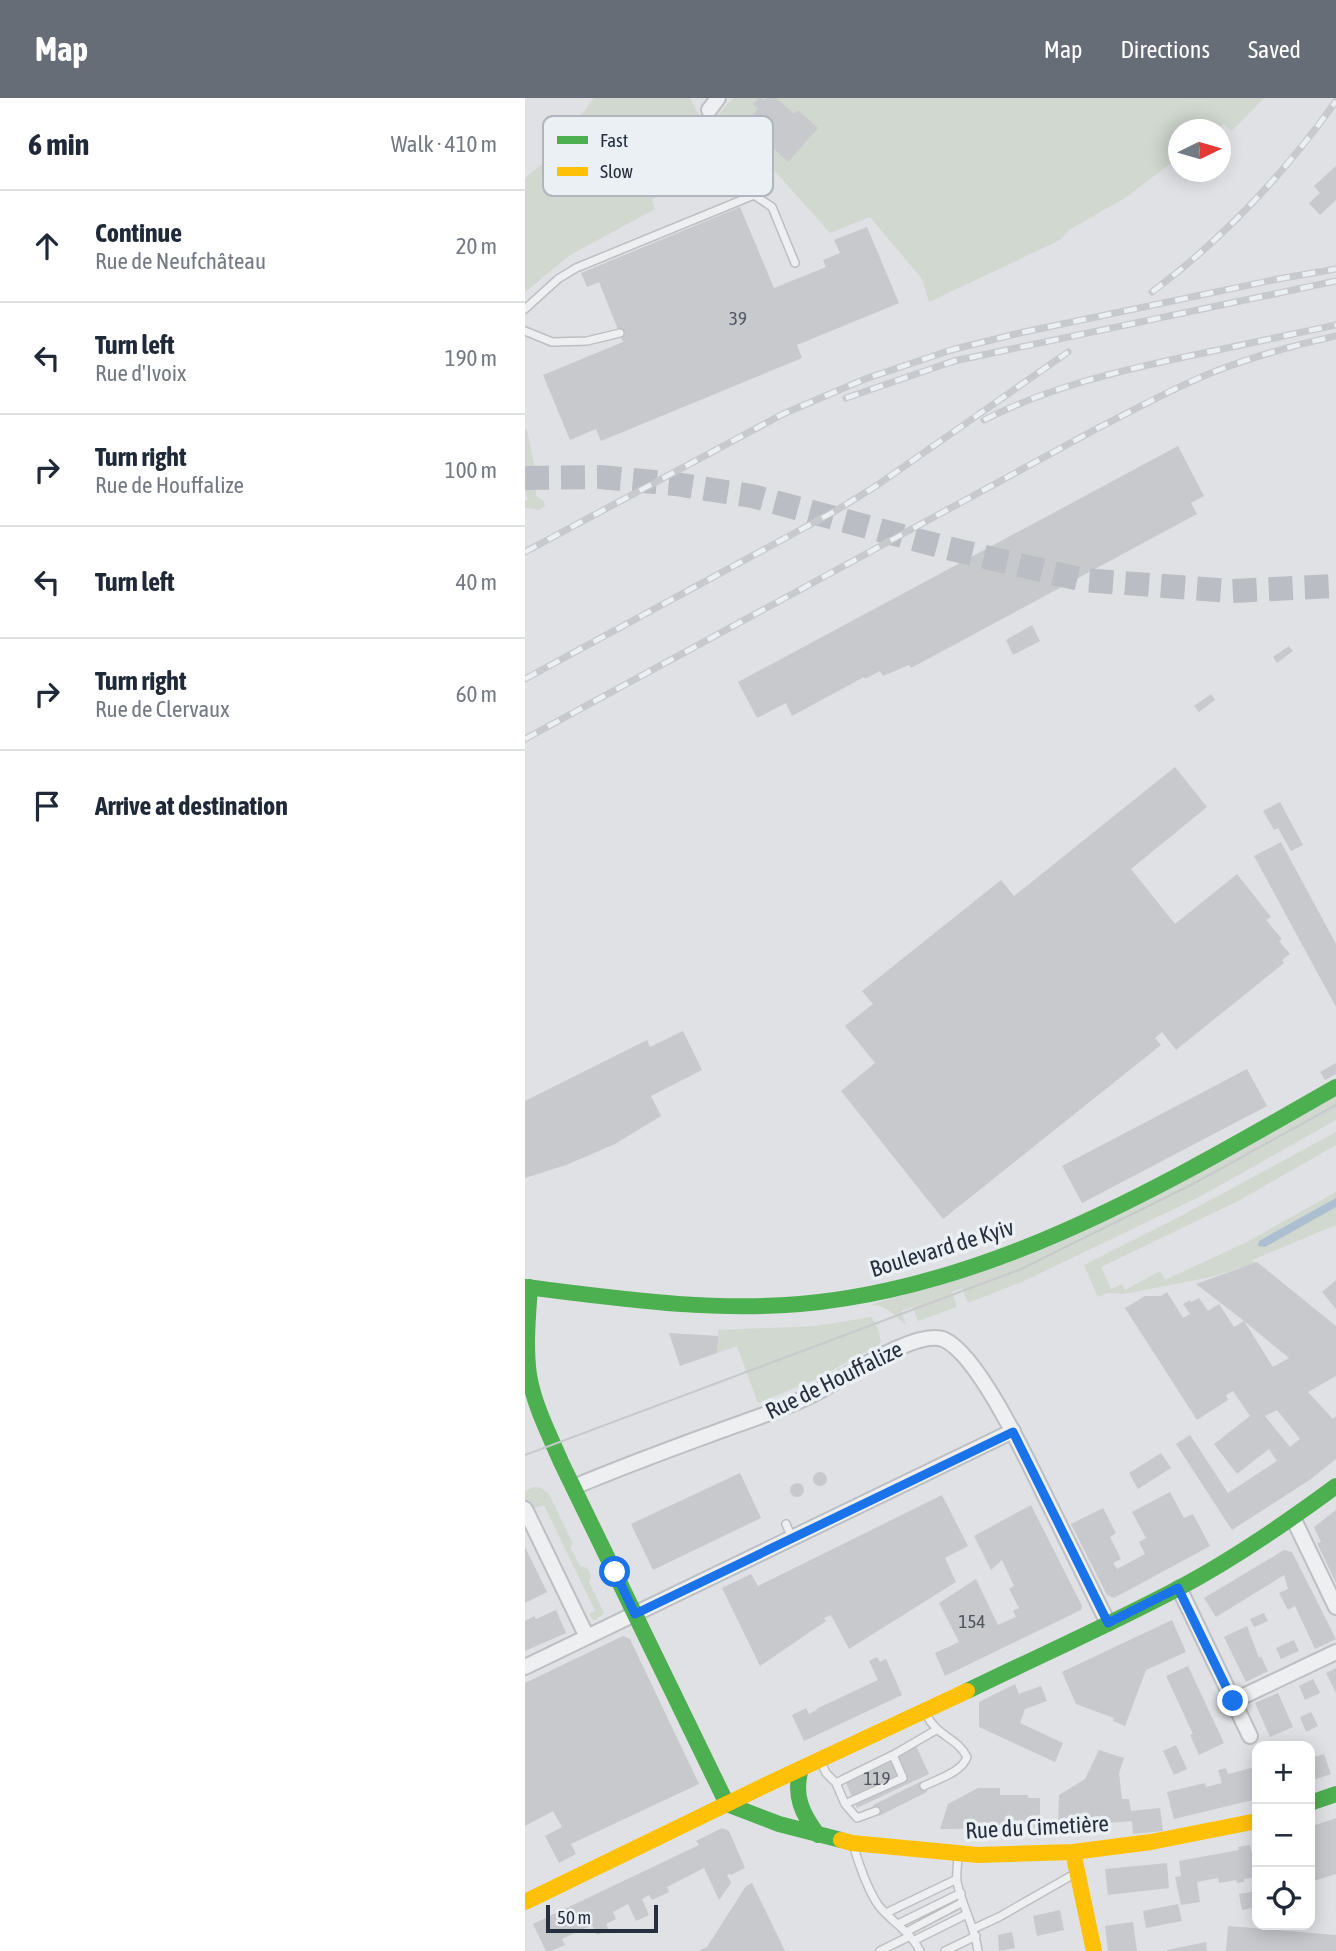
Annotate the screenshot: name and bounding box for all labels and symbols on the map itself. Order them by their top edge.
legend [543,116,773,196]
north arrow [1168,119,1231,182]
text: Fast [600,129,628,151]
text: Slow [600,160,634,182]
house number: 39 [729,307,747,329]
street label: Boulevard de Kyiv [867,1214,1017,1282]
street label: Rue de Houffalize [761,1336,907,1424]
route start [599,1556,630,1587]
house number: 154 [959,1610,985,1632]
route end [1217,1685,1248,1716]
house number: 119 [864,1767,890,1789]
street label: Rue du Cimetière [965,1810,1109,1844]
scale bar [546,1902,658,1934]

